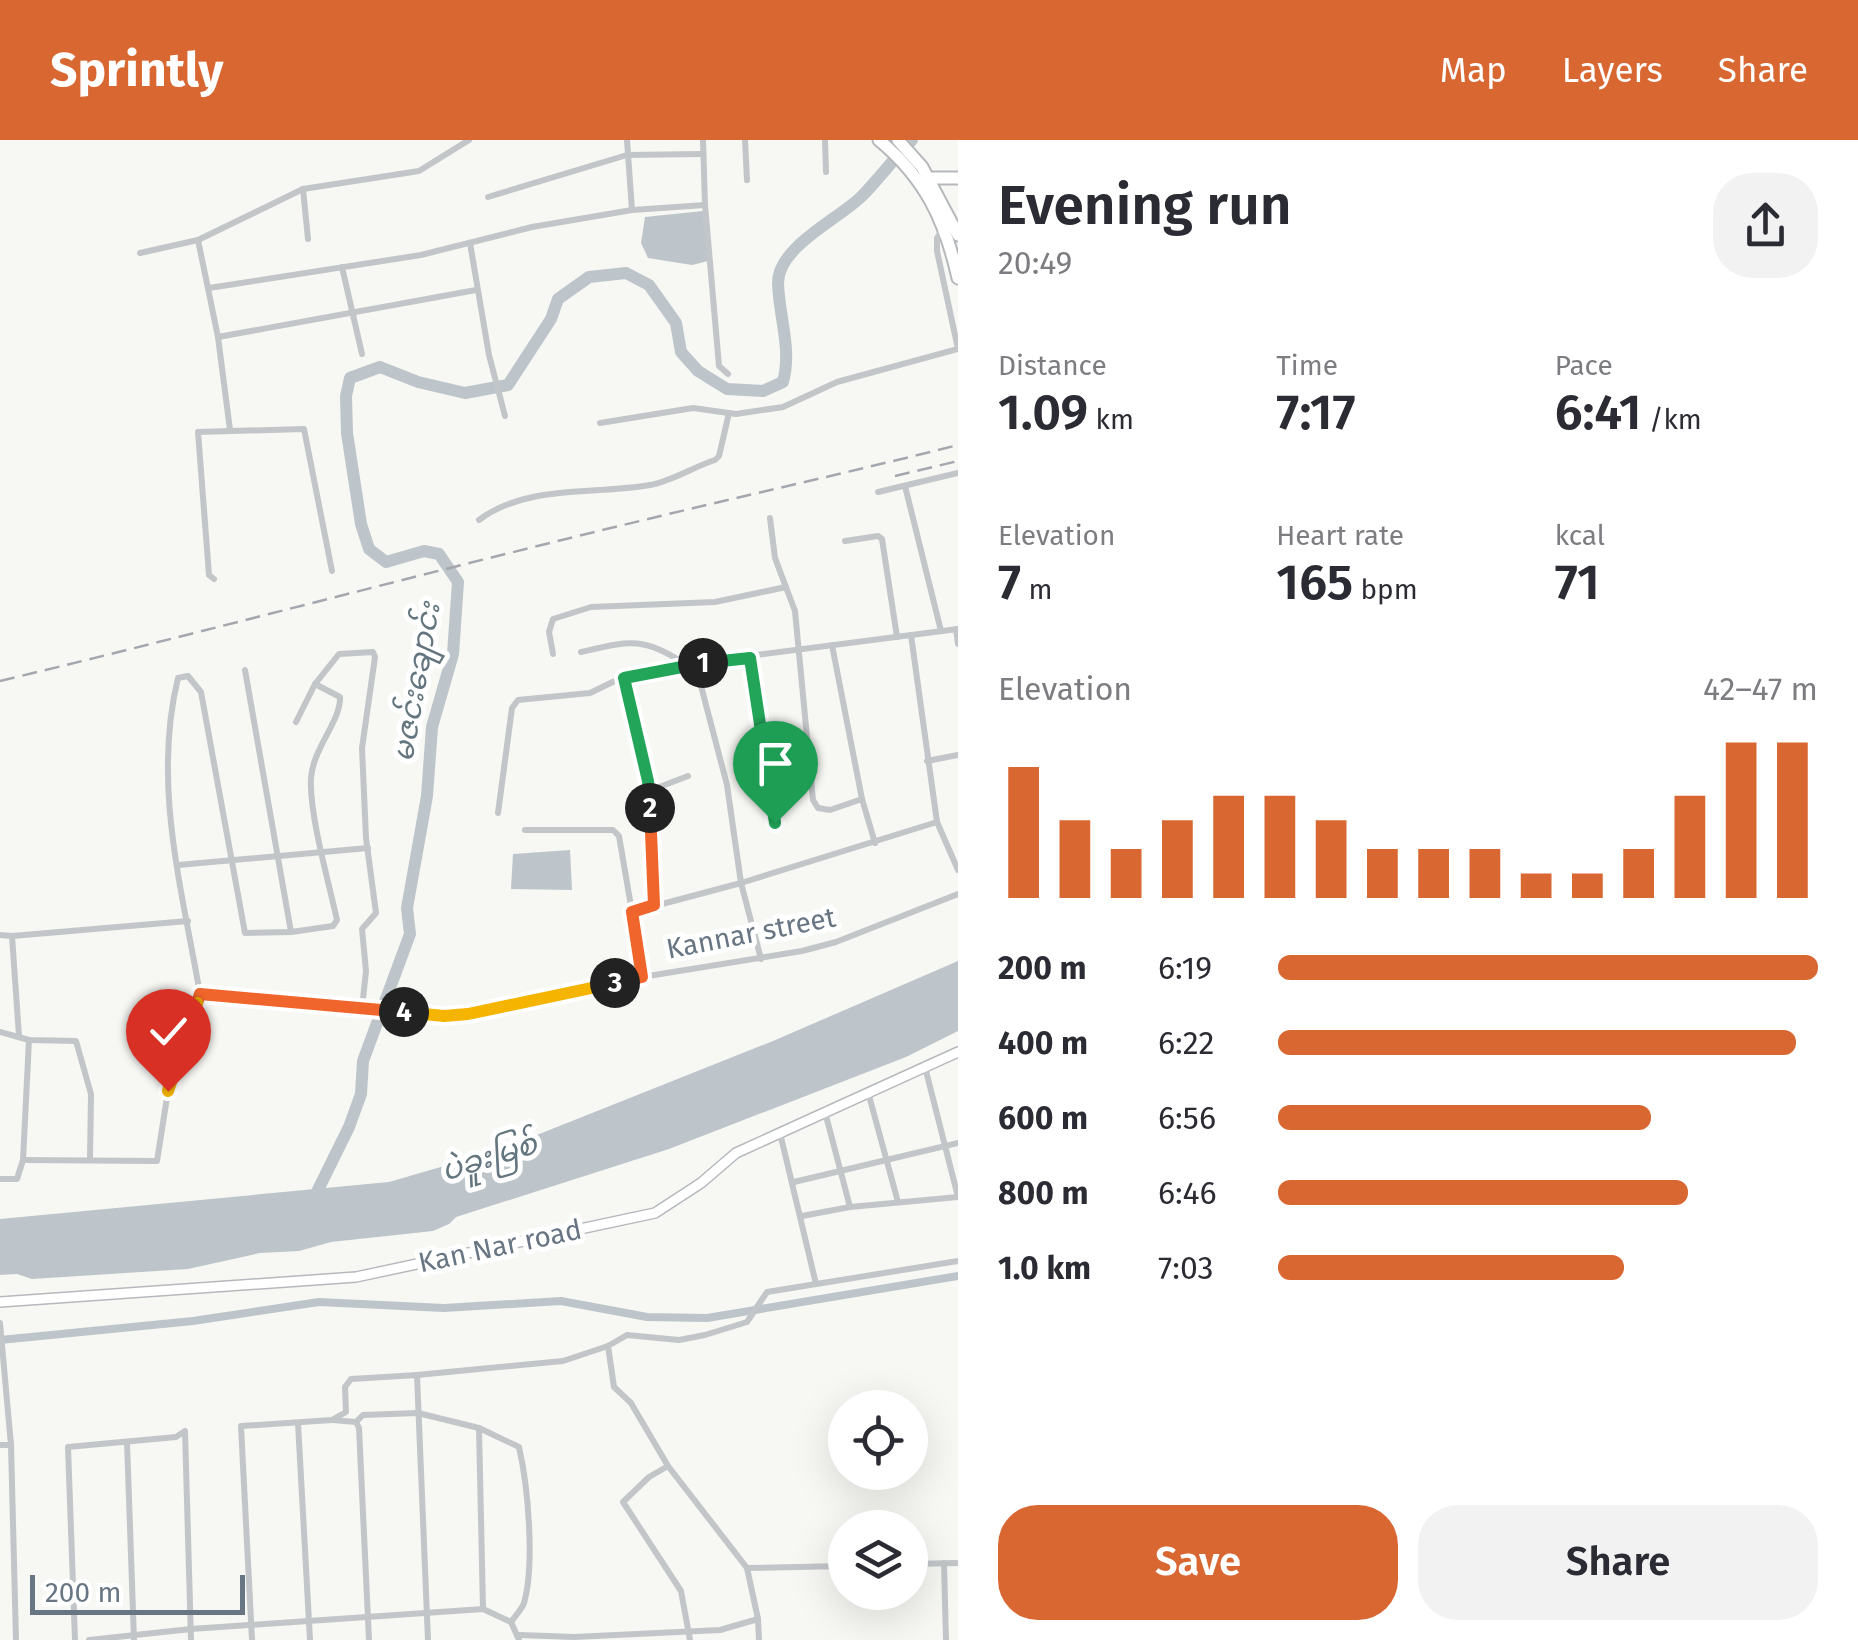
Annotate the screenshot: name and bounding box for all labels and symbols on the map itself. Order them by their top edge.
water label: မဇင်းချောင်း [381,598,455,765]
pin: 1 [678,638,728,688]
pin [733,721,818,824]
pin: 2 [625,783,675,833]
street label: Kannar street [664,900,839,966]
pin: 3 [590,958,640,1008]
pin: 4 [379,987,429,1037]
pin [126,989,211,1092]
water label: ပဲခူးမြစ် [436,1122,545,1195]
street label: Kan Nar road [415,1213,585,1279]
scale bar [30,1570,245,1614]

